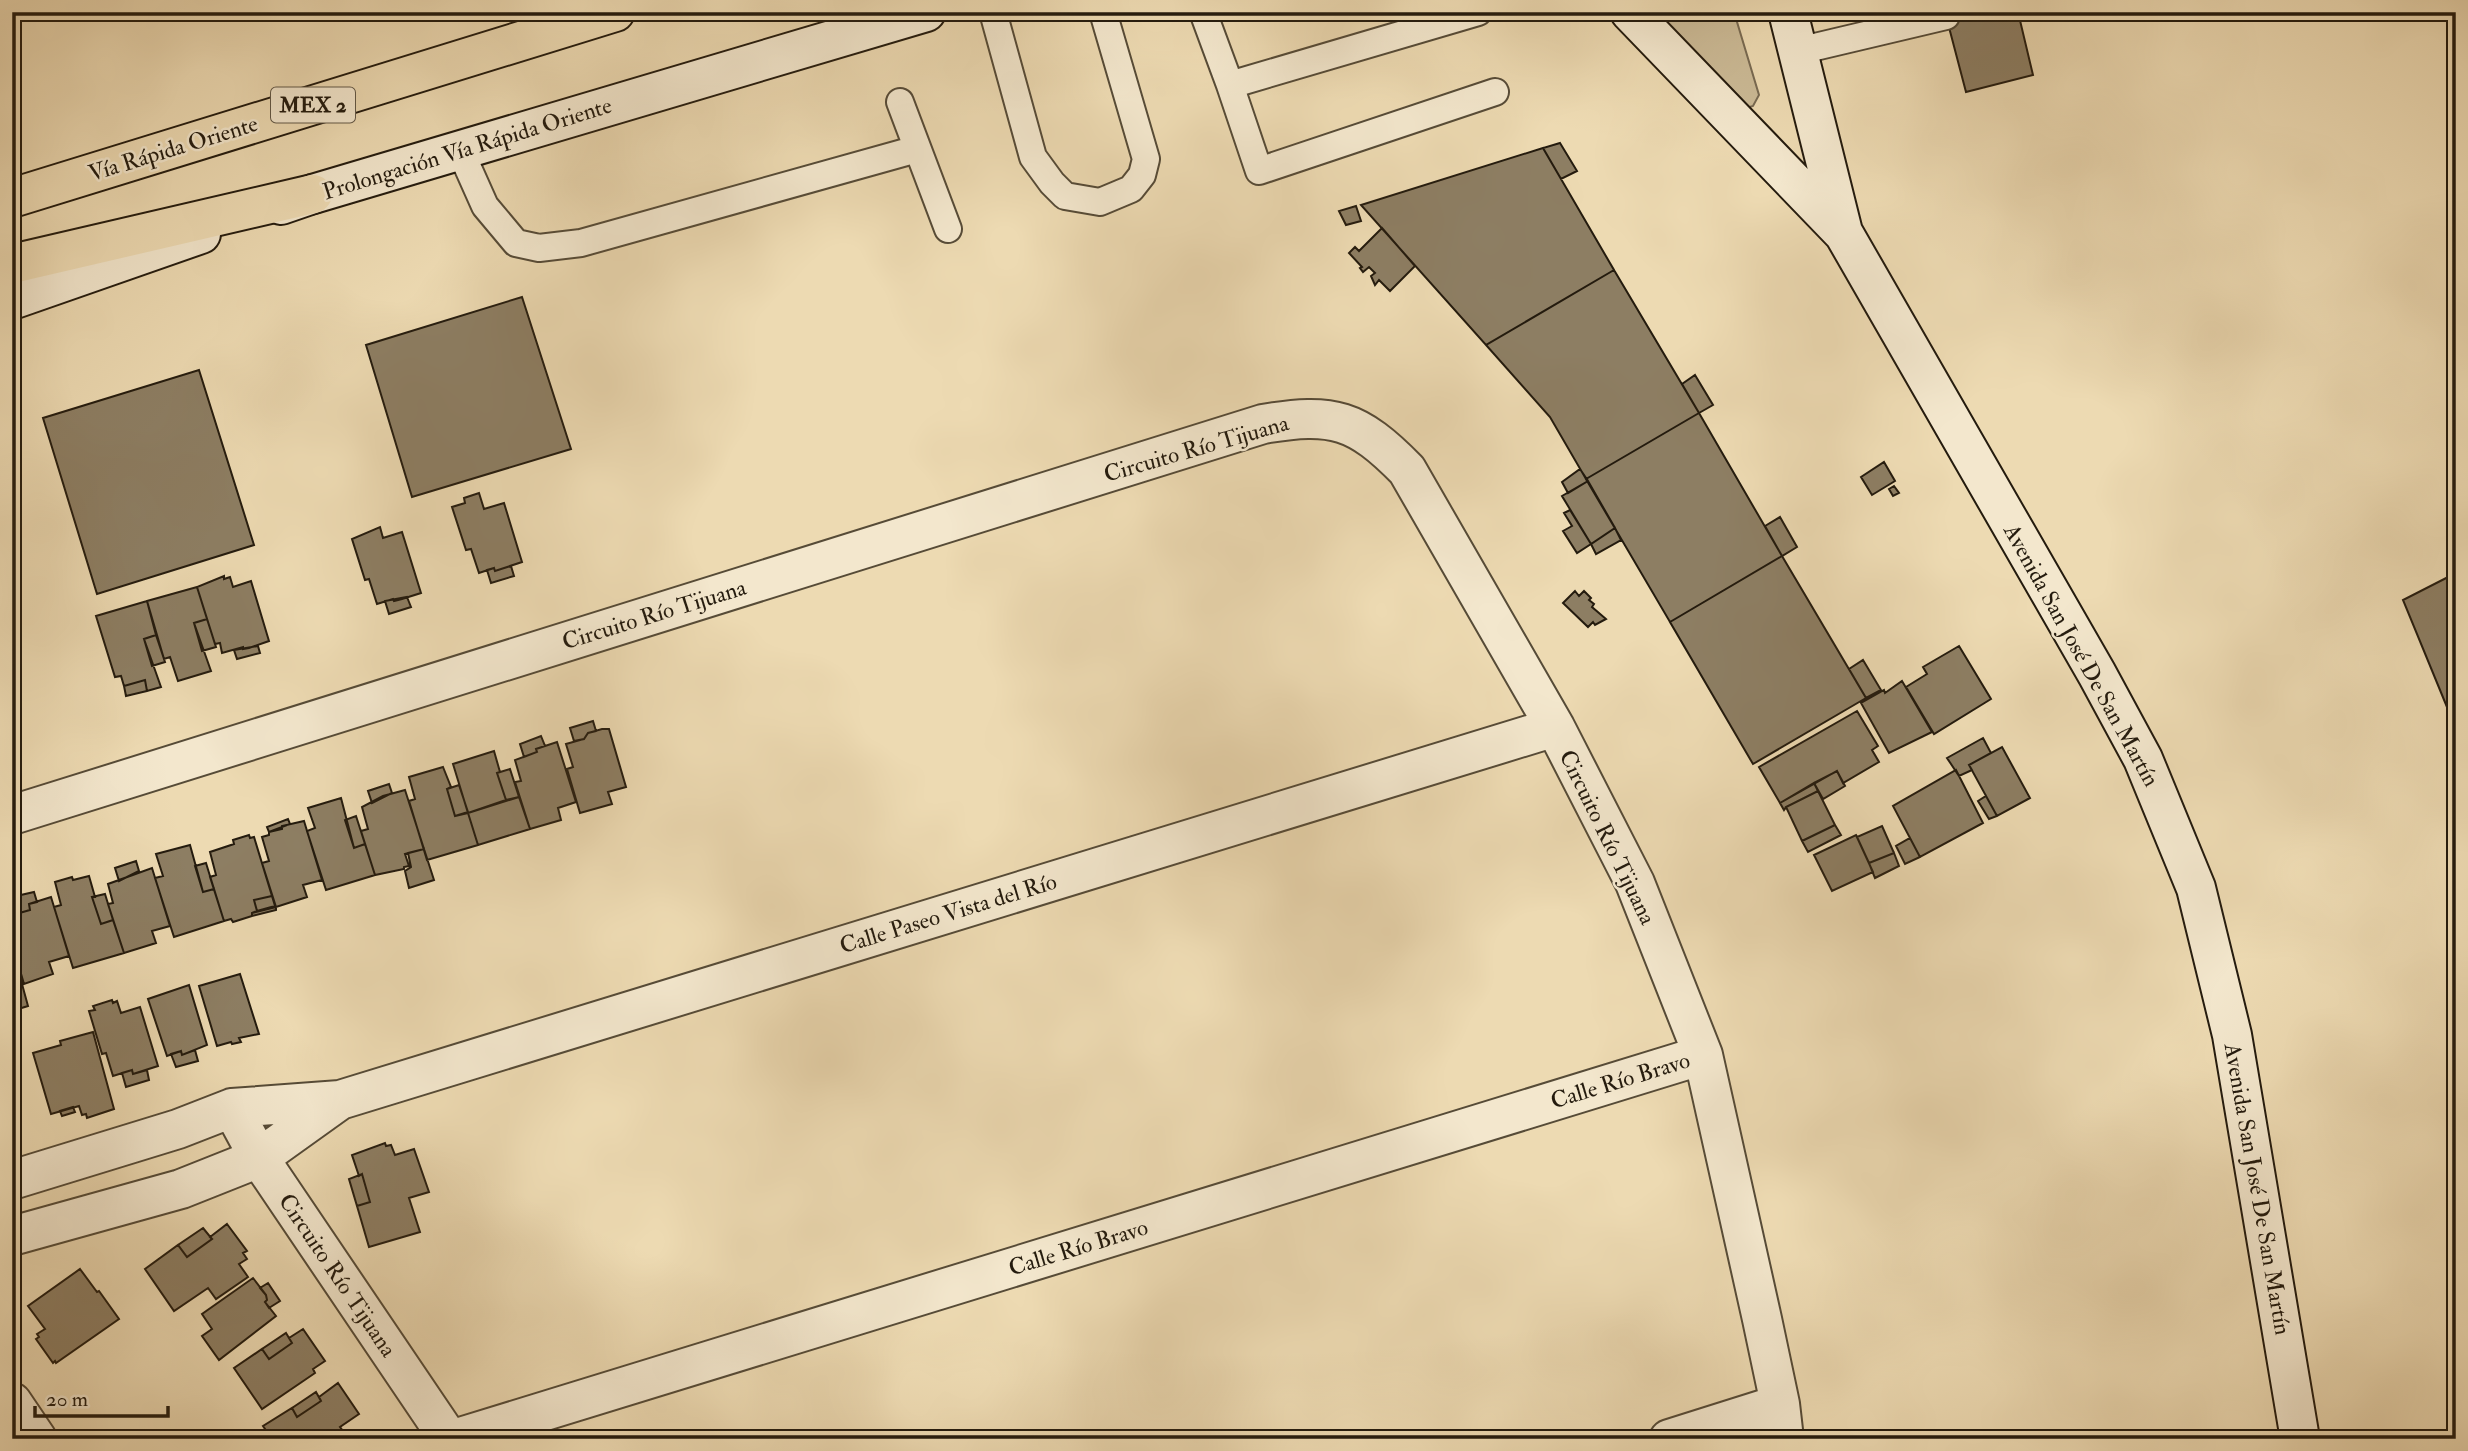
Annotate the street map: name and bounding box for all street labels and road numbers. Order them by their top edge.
road number: MEX 2 [271,88,355,122]
street label: Prolongación Vía Rápida Oriente [319,91,616,207]
street label: Vía Rápida Oriente [85,109,262,189]
street label: Circuito Río Tijuana [1100,408,1292,489]
street label: Avenida San José De San Martín [1997,518,2166,792]
street label: Circuito Río Tijuana [559,573,750,656]
street label: Circuito Río Tijuana [1553,745,1663,930]
street label: Calle Paseo Vista del Río [836,867,1060,960]
street label: Avenida San José De San Martín [2217,1040,2297,1337]
street label: Calle Río Bravo [1547,1046,1693,1115]
street label: Circuito Río Tijuana [272,1188,403,1363]
street label: Calle Río Bravo [1005,1213,1151,1282]

